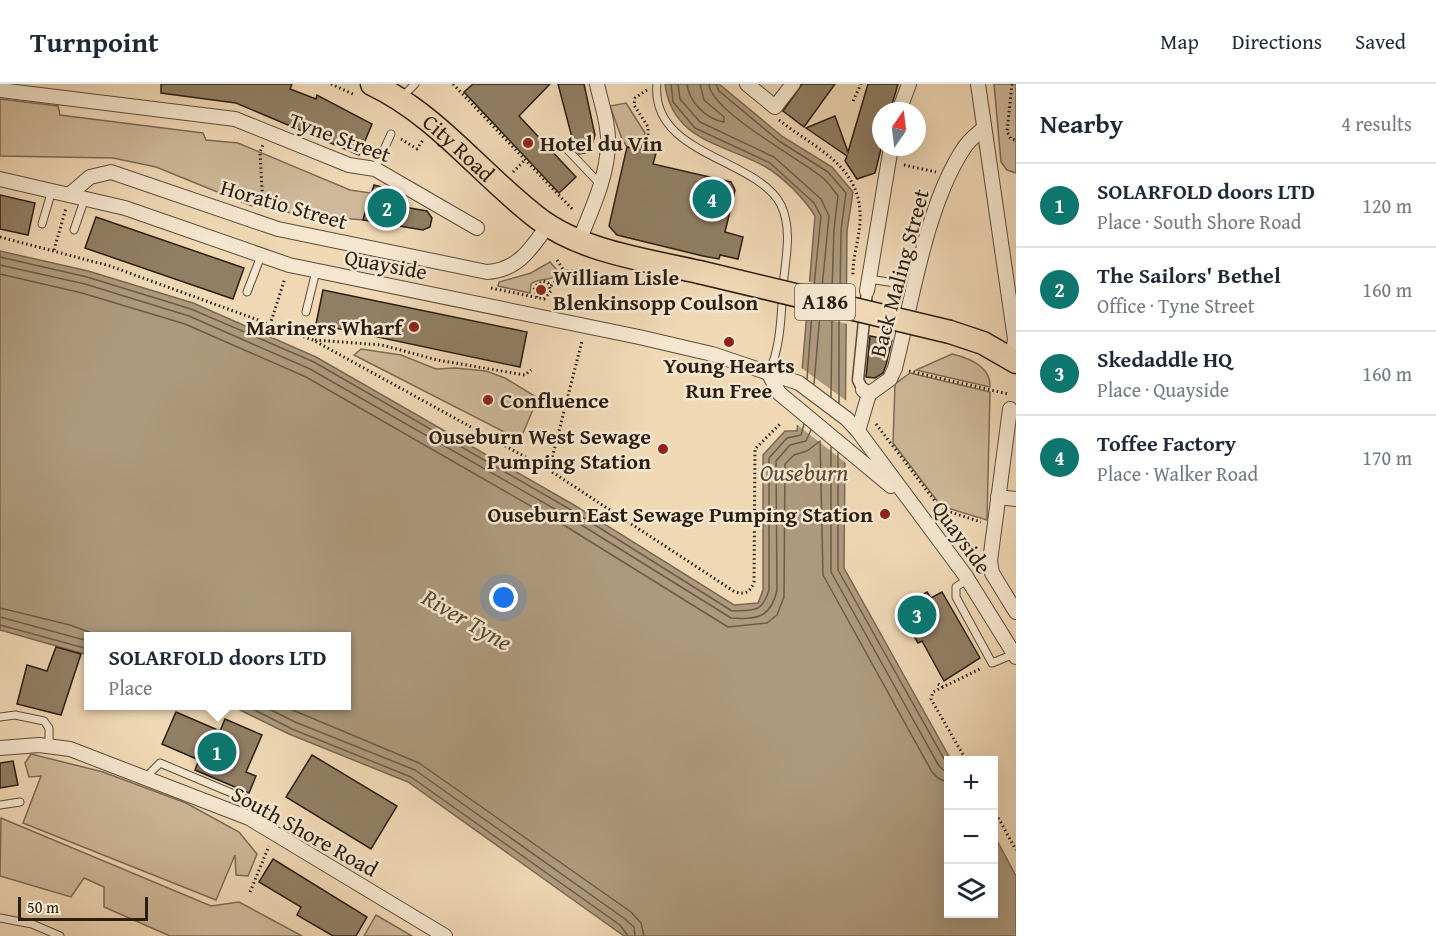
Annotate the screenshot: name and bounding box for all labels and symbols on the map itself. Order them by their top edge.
north arrow [872,102,926,156]
street label: Tyne Street [285,104,396,170]
street label: City Road [416,106,502,189]
place label: Hotel du Vin [540,127,662,159]
marker: Hotel du Vin [521,136,535,150]
street label: Horatio Street [217,171,351,237]
pin: 4 [692,176,732,222]
street label: Back Maling Street [861,185,937,361]
pin: 2 [368,186,406,230]
street label: Quayside [342,240,430,288]
place label: William Lisle Blenkinsopp Coulson [553,261,758,318]
marker: William Lisle Blenkinsopp Coulson [534,283,548,297]
road number: A186 [795,284,855,320]
place label: Mariners Wharf [246,311,404,343]
marker: Mariners Wharf [407,320,421,334]
marker: Young Hearts Run Free [722,335,736,349]
place label: Young Hearts Run Free [663,349,795,406]
place label: Confluence [500,384,609,416]
marker: Confluence [481,393,495,407]
place label: Ouseburn West Sewage Pumping Station [429,420,651,477]
marker: Ouseburn West Sewage Pumping Station [656,442,670,456]
water label: Ouseburn [760,455,848,490]
street label: Quayside [924,494,1000,580]
place label: Ouseburn East Sewage Pumping Station [488,498,873,530]
marker: Ouseburn East Sewage Pumping Station [878,507,892,521]
water label: River Tyne [415,579,519,660]
your location [489,583,518,612]
pin: 3 [898,592,936,638]
pin: 1 [198,730,236,774]
street label: South Shore Road [226,777,384,885]
scale bar [18,894,148,922]

